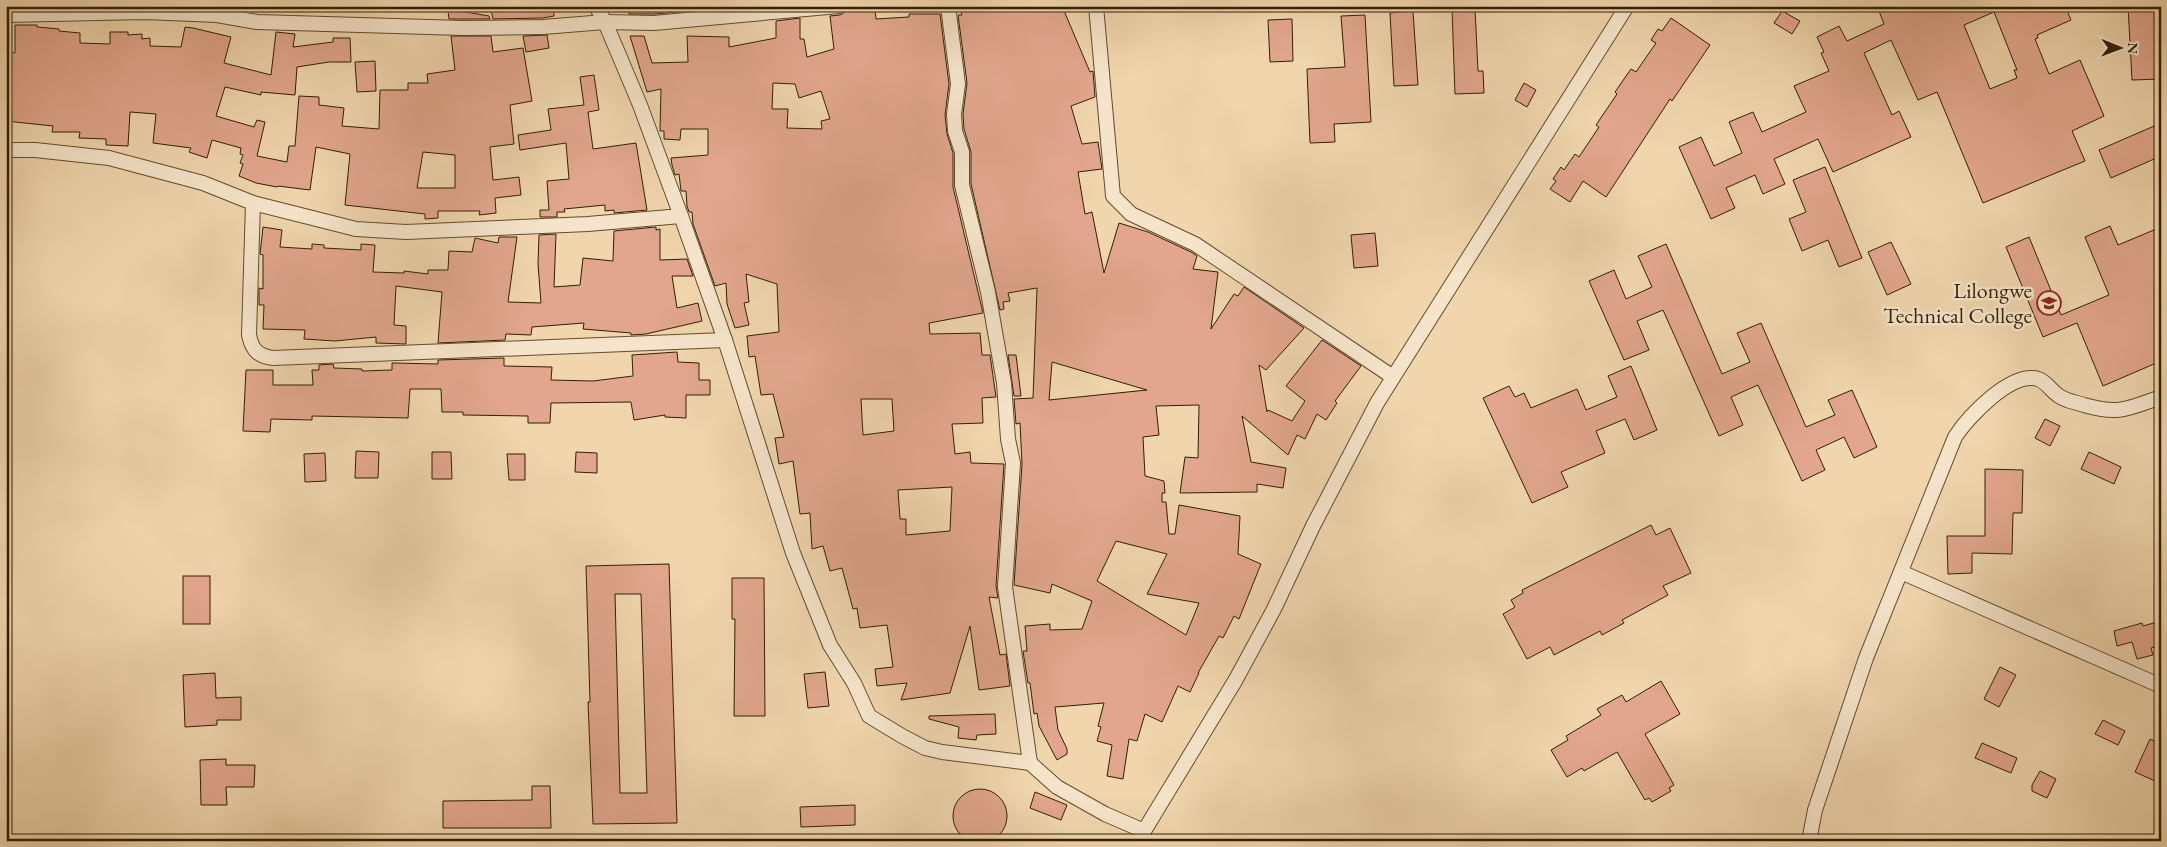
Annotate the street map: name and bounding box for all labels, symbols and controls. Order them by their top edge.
north arrow [2094,22,2144,72]
text: N [2124,42,2142,55]
place label: Lilongwe Technical College [1883,276,2032,330]
school or university icon: Lilongwe Technical College [2036,290,2062,316]

